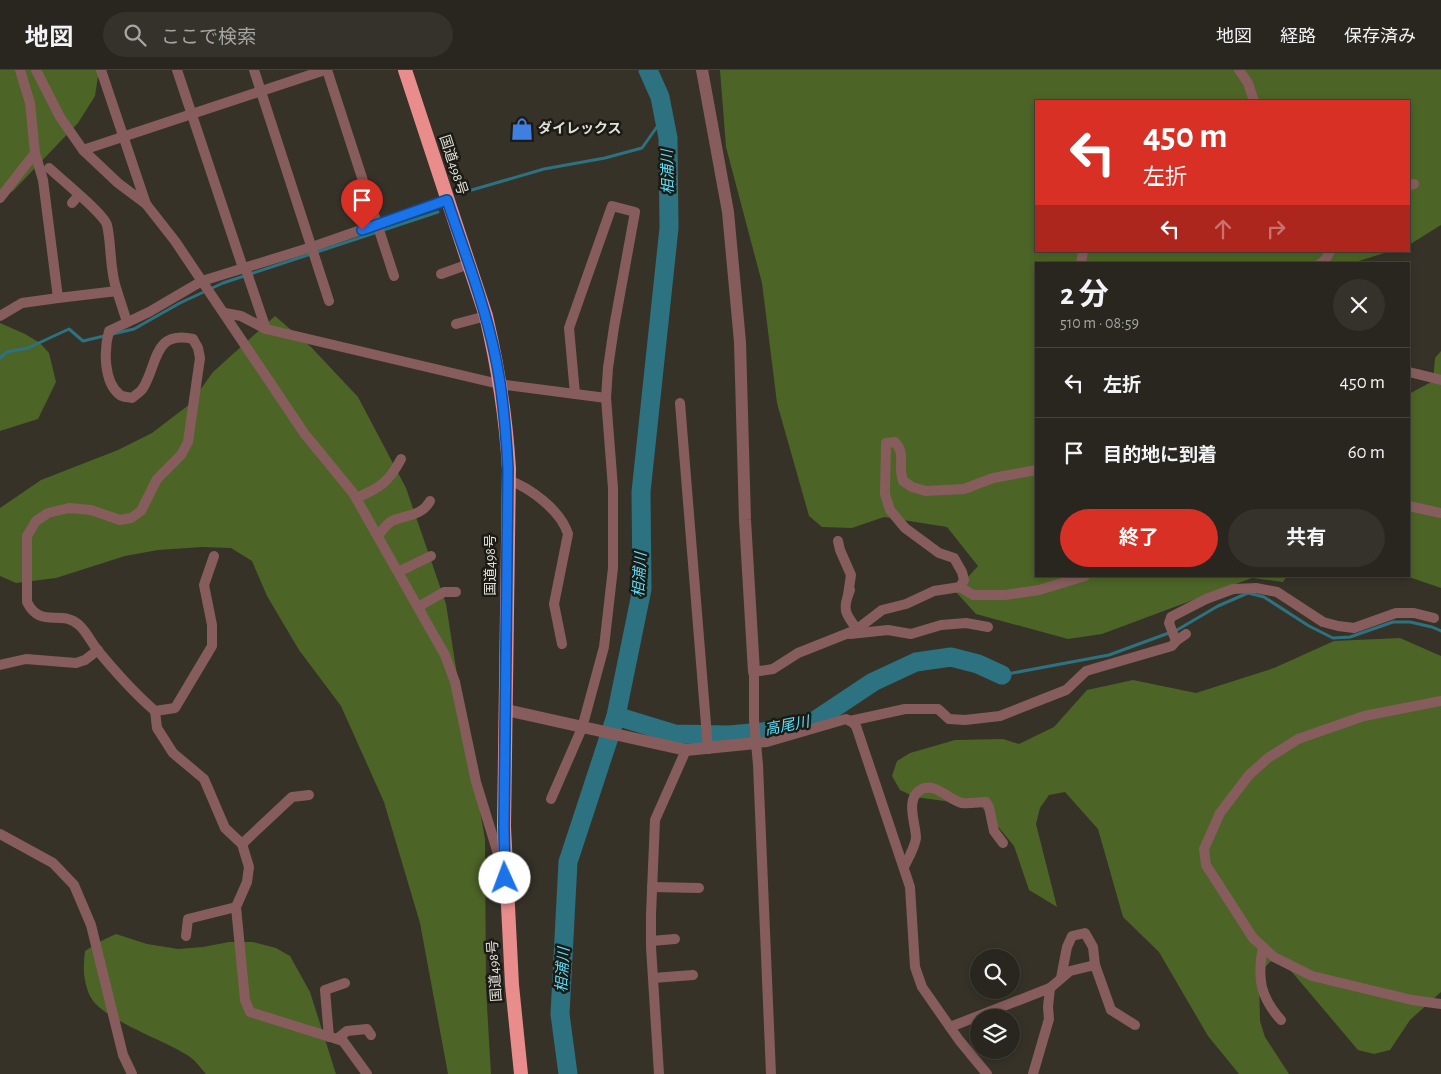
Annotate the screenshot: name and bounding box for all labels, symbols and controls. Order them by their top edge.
search box [103,12,453,57]
icon: search [121,21,149,49]
text: 地図 [25,26,73,50]
text: ここで検索 [161,28,256,47]
text: 地図 [1216,28,1252,46]
text: 経路 [1280,28,1316,46]
text: 保存済み [1344,28,1416,46]
shop icon: ダイレックス [509,116,535,142]
text: 450 m [1143,119,1228,154]
place label: ダイレックス [538,120,622,136]
icon: left [1060,120,1125,185]
street label: 国道498号 [437,133,470,197]
water label: 相浦川 [659,147,676,195]
text: 左折 [1143,166,1187,188]
pin [341,179,383,230]
icon: arrive [348,186,376,214]
icon: left [1156,215,1184,243]
icon: ahead [1209,215,1237,243]
icon: right [1262,215,1290,243]
button: close [1333,279,1385,331]
text: 2 分 [1060,280,1109,310]
text: 510 m · 08:59 [1060,315,1139,331]
icon: left [1060,369,1088,397]
text: 450 m [1340,373,1385,392]
text: 左折 [1103,376,1141,395]
icon: arrive [1060,439,1088,467]
text: 60 m [1348,443,1385,462]
text: 目的地に到着 [1103,446,1217,465]
button: 終了 [1060,509,1218,567]
button: 共有 [1228,509,1385,567]
street label: 国道498号 [483,534,498,596]
water label: 相浦川 [630,550,649,598]
water label: 高尾川 [763,713,812,738]
position arrow [478,851,530,903]
street label: 国道498号 [485,940,504,1002]
water label: 相浦川 [553,945,572,993]
map controls [970,949,1020,1059]
button: search [970,949,1020,999]
button: layers [970,1009,1020,1059]

